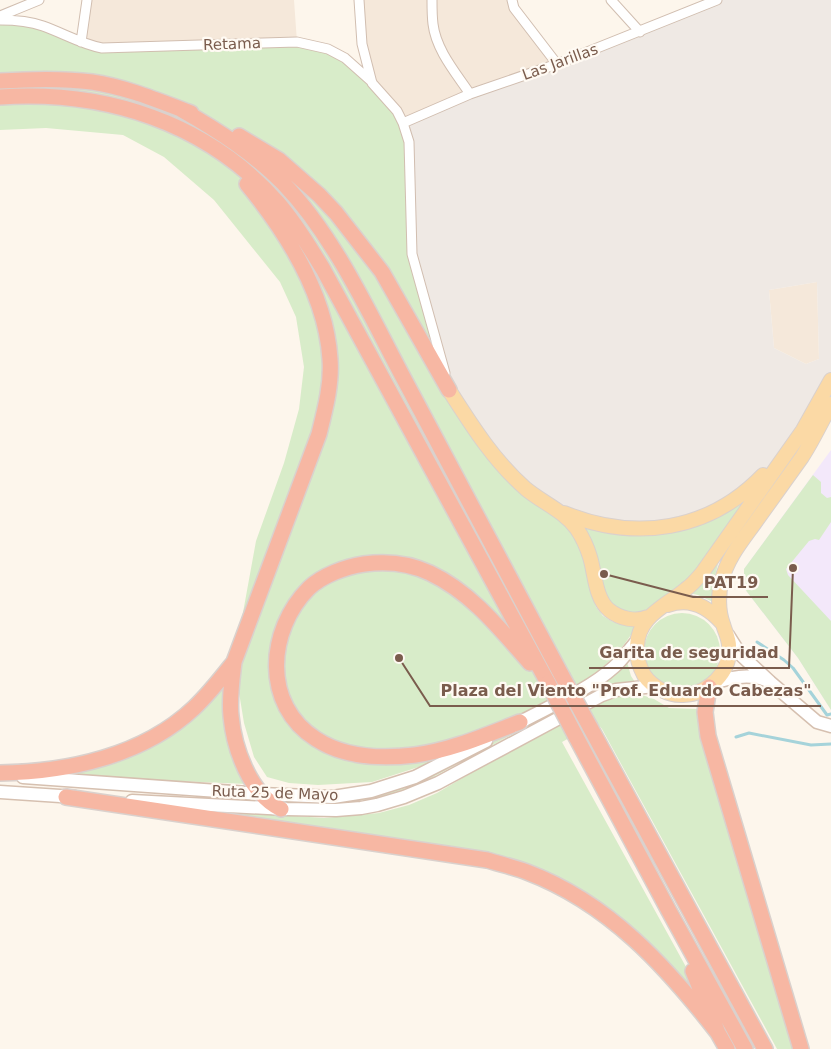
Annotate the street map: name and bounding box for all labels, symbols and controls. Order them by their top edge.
street label: Retama [203,34,261,54]
street label: Las Jarillas [520,40,601,84]
callout: PAT19 [693,566,768,597]
text: PAT19 [704,573,758,592]
callout: Garita de seguridad [589,637,789,668]
text: Garita de seguridad [599,643,779,662]
callout: Plaza del Viento "Prof. Eduardo Cabezas" [430,675,821,706]
text: Plaza del Viento "Prof. Eduardo Cabezas" [440,681,812,700]
street label: Ruta 25 de Mayo [211,782,339,804]

